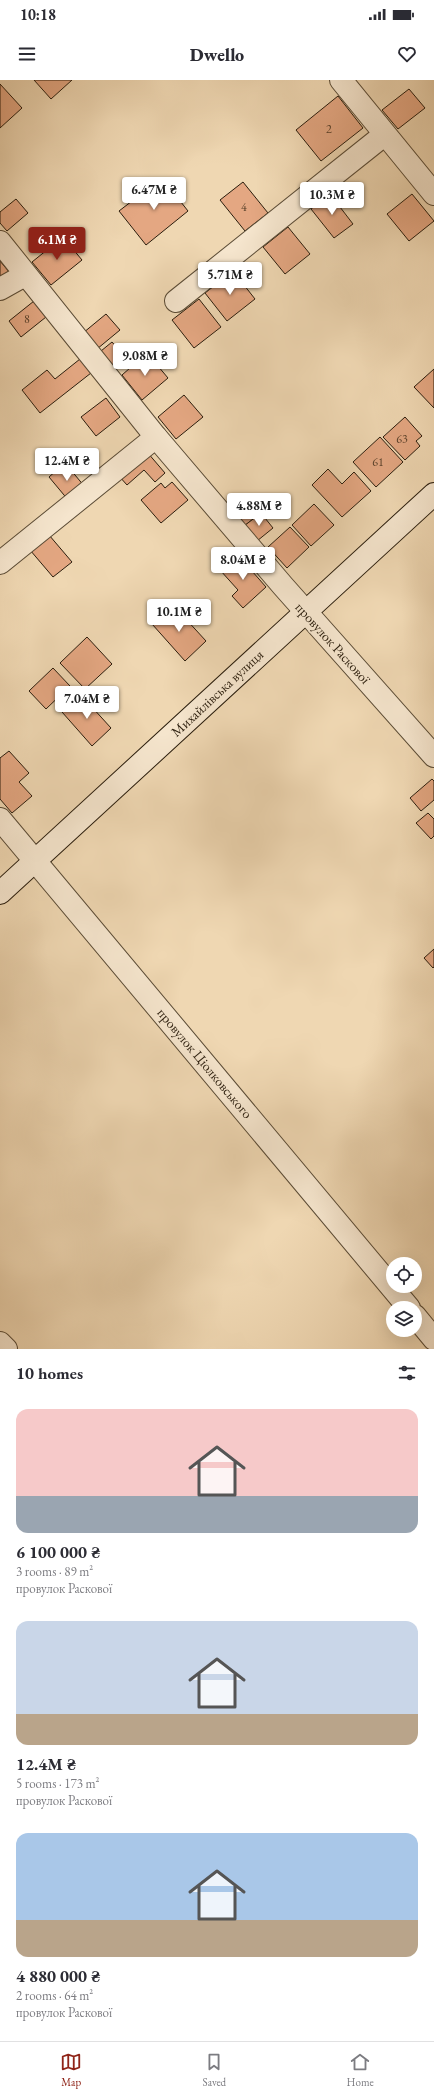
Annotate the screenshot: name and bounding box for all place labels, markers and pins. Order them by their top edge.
pin: 6.47M ₴ [117,177,191,211]
pin: 10.3M ₴ [295,182,369,216]
pin: 6.1M ₴ [24,227,90,261]
pin: 5.71M ₴ [193,262,267,296]
pin: 9.08M ₴ [108,343,182,377]
pin: 12.4M ₴ [30,448,104,482]
pin: 4.88M ₴ [222,493,296,527]
pin: 8.04M ₴ [206,547,280,581]
pin: 10.1M ₴ [142,599,216,633]
pin: 7.04M ₴ [50,686,124,720]

